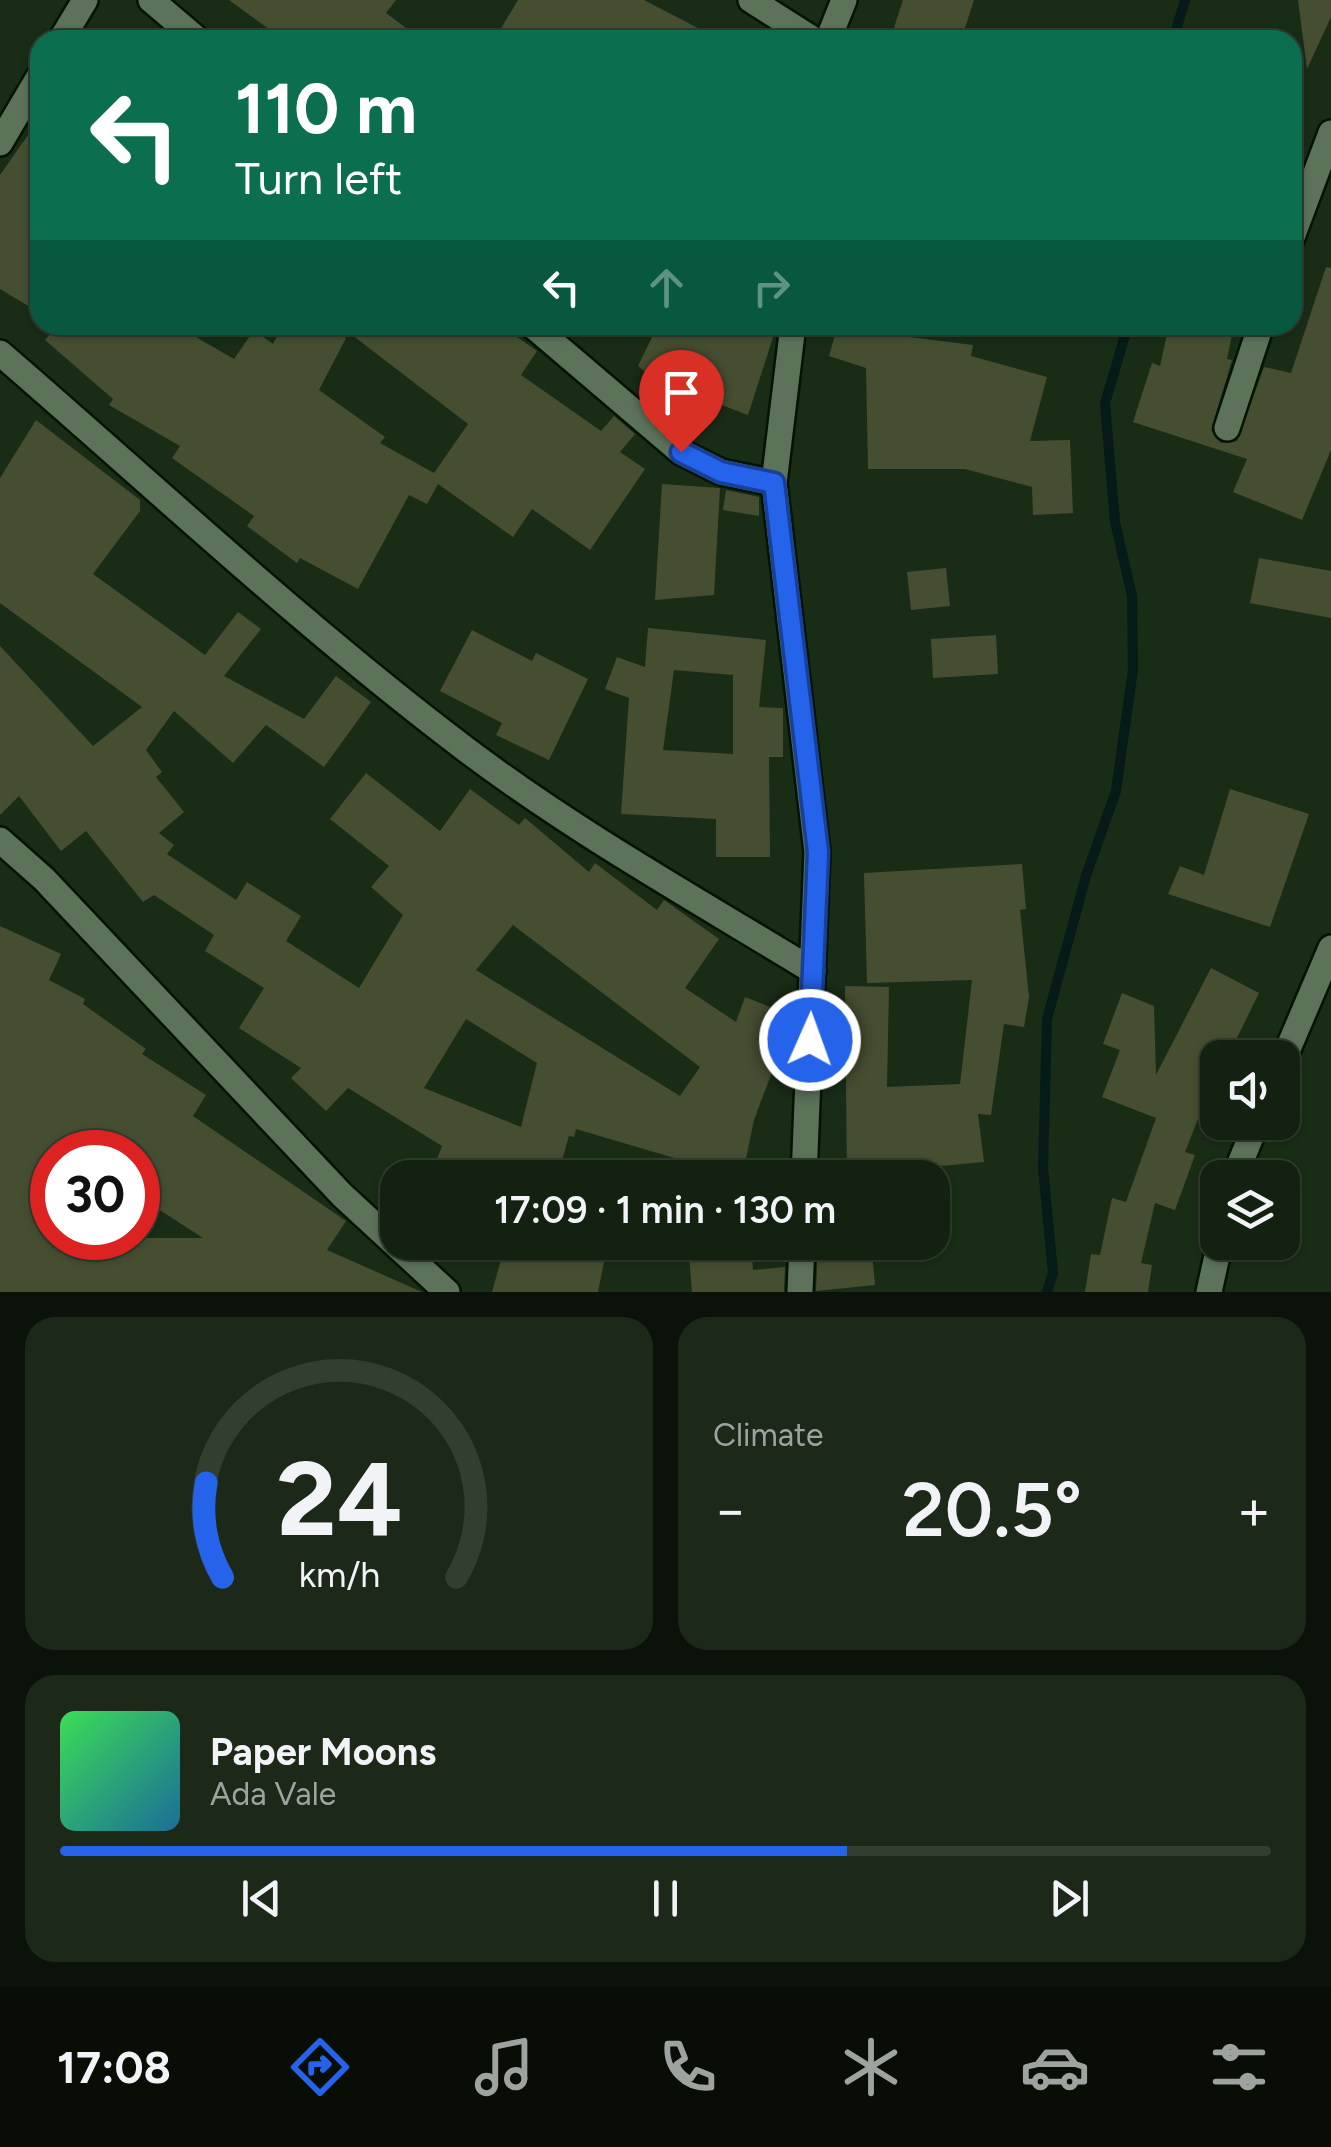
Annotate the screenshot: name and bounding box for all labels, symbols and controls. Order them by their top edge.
text: 110 m [235,66,417,151]
icon: left [70,70,200,200]
text: Turn left [235,151,402,205]
icon: left [534,260,589,315]
icon: ahead [639,260,694,315]
icon: right [744,260,799,315]
pin [639,350,724,453]
icon: arrive [654,365,709,420]
position arrow [758,988,862,1092]
map controls [1200,1040,1300,1260]
button: sound [1200,1040,1300,1140]
speed limit sign: 30 [30,1130,160,1260]
button: layers [1200,1160,1300,1260]
text: 17:09 · 1 min · 130 m [494,1187,836,1233]
text: Climate [713,1416,824,1454]
text: 24 [276,1436,402,1561]
text: 20.5° [902,1465,1082,1555]
text: − [713,1477,747,1543]
text: + [1237,1477,1271,1543]
text: km/h [298,1553,380,1596]
text: Paper Moons [210,1729,436,1775]
text: Ada Vale [210,1775,336,1813]
icon: previous [234,1871,289,1926]
icon: pause [638,1871,693,1926]
icon: next [1042,1871,1097,1926]
icon: directions [285,2032,355,2102]
icon: music [469,2032,539,2102]
icon: phone [653,2032,723,2102]
icon: climate [836,2032,906,2102]
icon: car [1020,2032,1090,2102]
icon: filters [1204,2032,1274,2102]
text: 17:08 [57,2040,171,2094]

